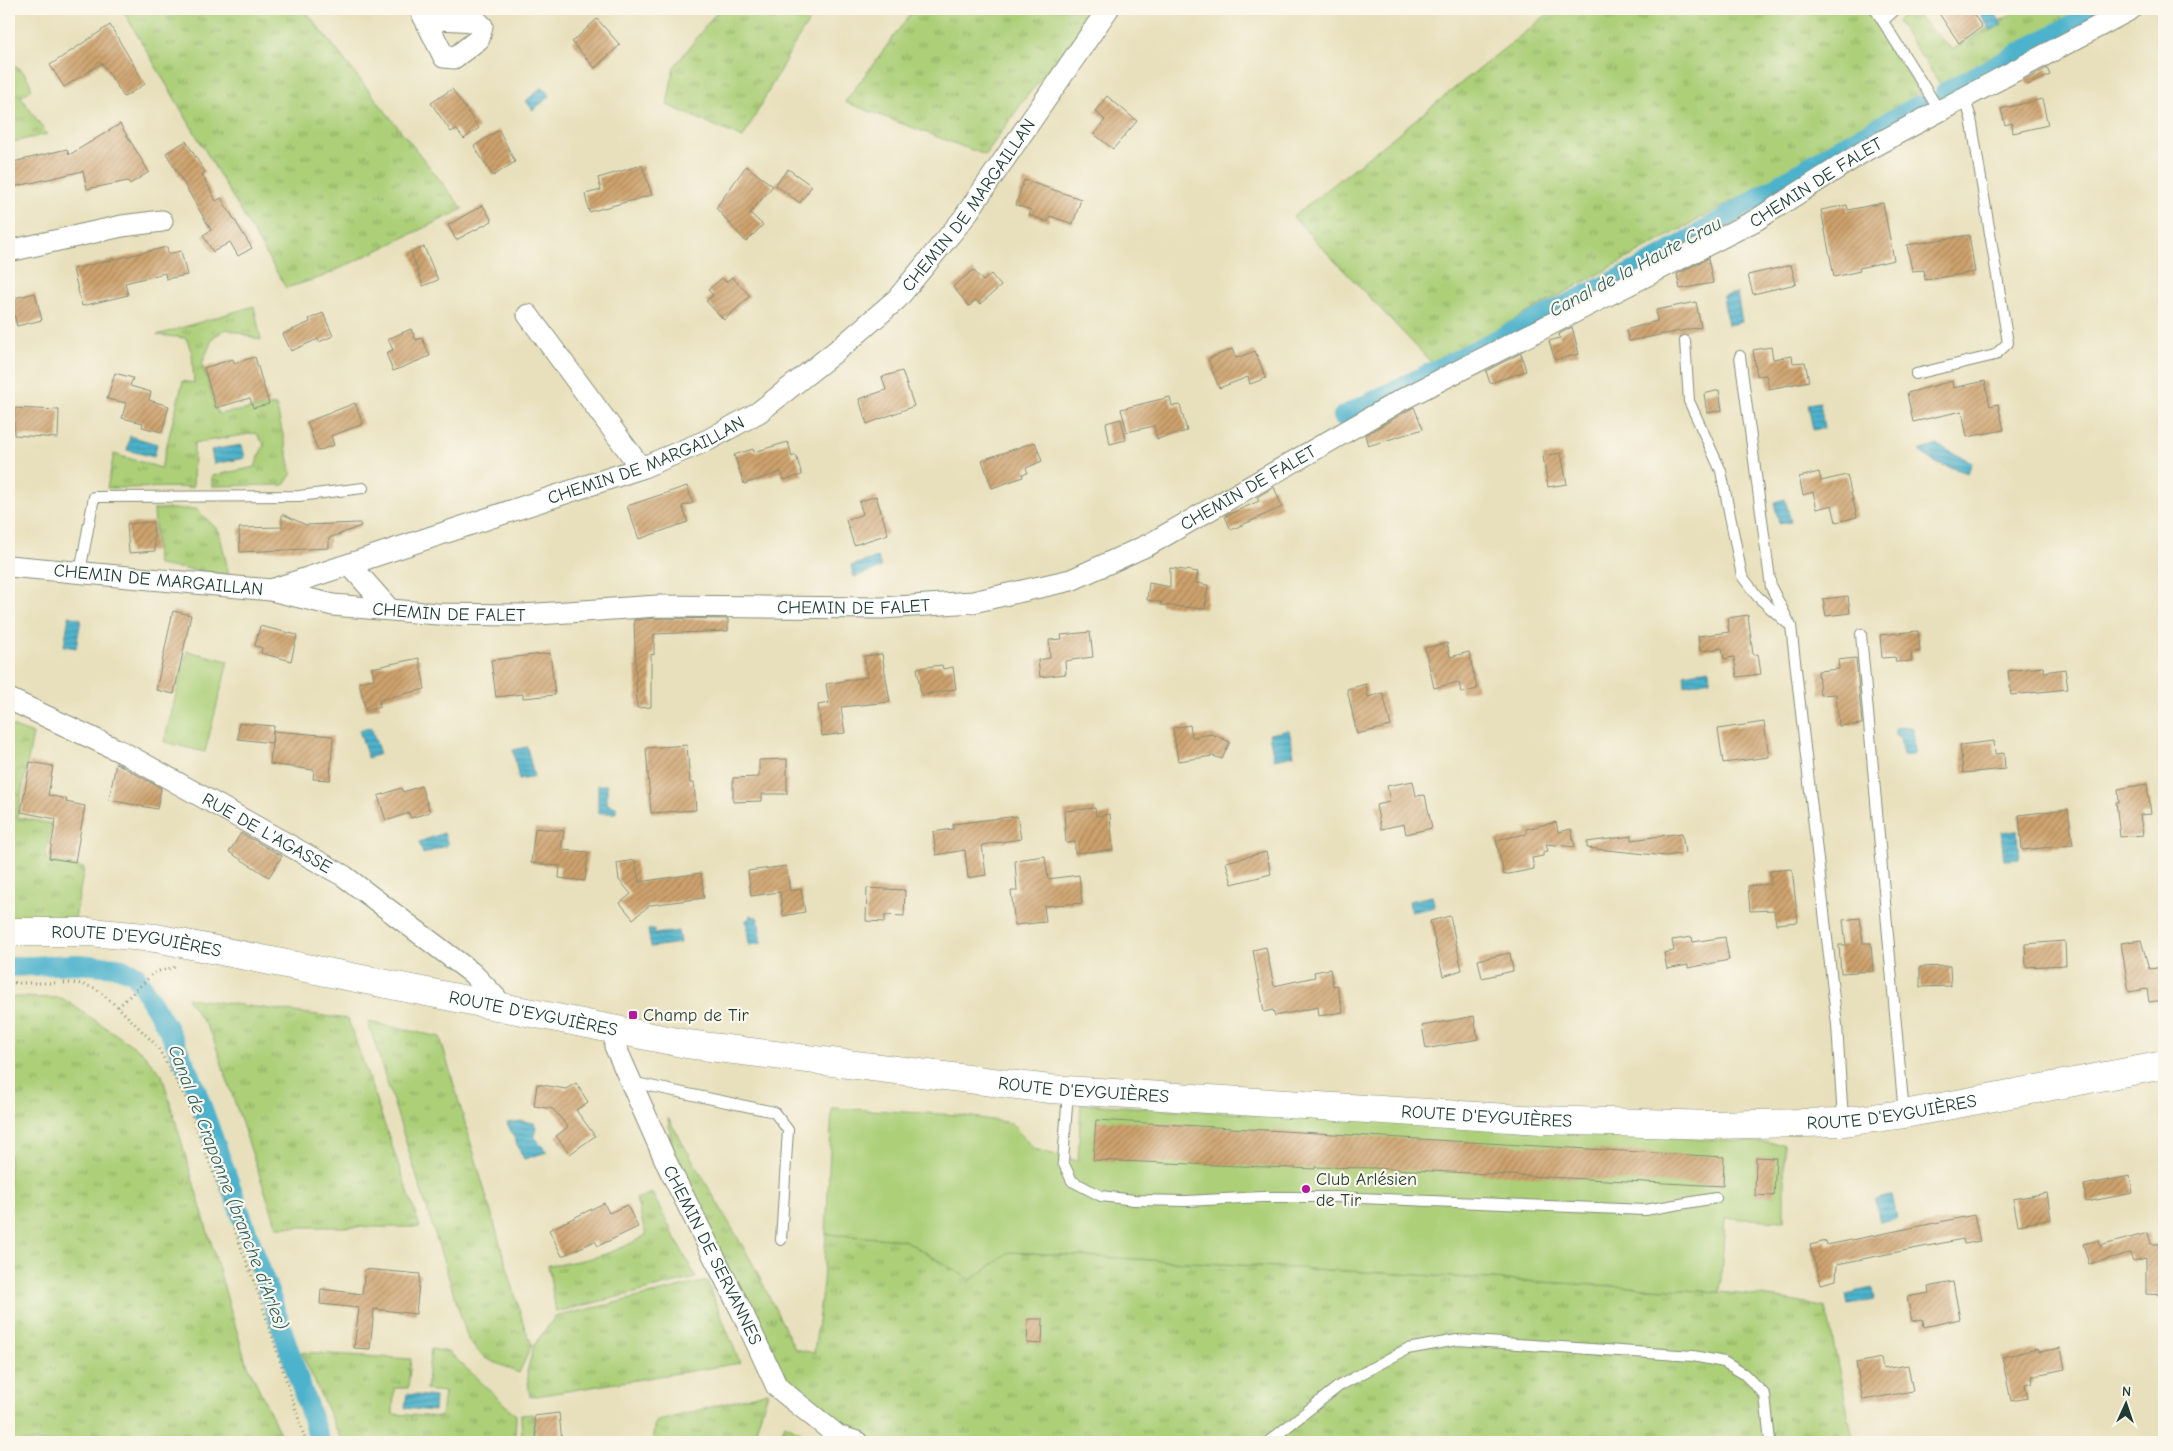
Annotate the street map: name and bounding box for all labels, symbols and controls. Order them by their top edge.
street label: CHEMIN DE MARGAILLAN [898,115,1040,296]
street label: CHEMIN DE FALET [1746,133,1887,232]
water label: Canal de la Haute Crau [1546,212,1725,322]
street label: CHEMIN DE MARGAILLAN [545,412,748,509]
street label: CHEMIN DE FALET [1177,441,1320,535]
street label: CHEMIN DE MARGAILLAN [53,560,264,600]
street label: CHEMIN DE FALET [777,595,931,619]
street label: CHEMIN DE FALET [372,598,526,626]
street label: RUE DE L'AGASSE [198,789,336,878]
street label: ROUTE D'EYGUIÈRES [51,922,223,962]
street label: ROUTE D'EYGUIÈRES [447,987,619,1041]
place label: Champ de Tir [643,1005,749,1026]
marker: Champ de Tir [627,1009,639,1021]
water label: Canal de Craponne (branche d'Arles) [163,1042,293,1333]
street label: ROUTE D'EYGUIÈRES [997,1073,1170,1107]
street label: ROUTE D'EYGUIÈRES [1806,1091,1978,1134]
street label: ROUTE D'EYGUIÈRES [1400,1101,1573,1132]
street label: CHEMIN DE SERVANNES [658,1162,766,1349]
place label: Club Arlésien de Tir [1316,1169,1417,1211]
marker: Club Arlésien de Tir [1300,1183,1312,1195]
north arrow [2100,1378,2150,1428]
text: N [2122,1383,2132,1400]

